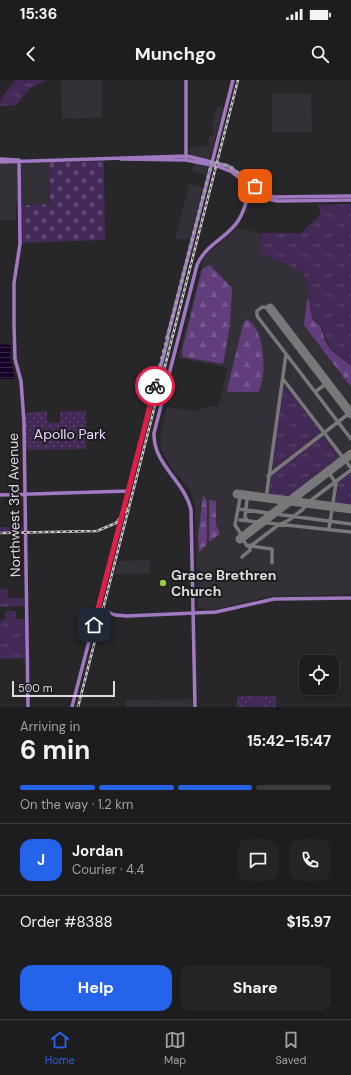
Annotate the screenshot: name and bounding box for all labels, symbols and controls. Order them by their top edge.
text: 15:36 [20,4,57,24]
text: Munchgo [135,42,216,66]
icon: back [20,43,42,65]
icon: search [309,43,331,65]
pin [238,169,272,203]
icon: bag [244,175,266,197]
courier [135,366,175,406]
icon: bike [144,375,166,397]
park label: Apollo Park [34,425,106,443]
street label: Northwest 3rd Avenue [4,433,24,577]
place label: Grace Brethren Church [171,566,276,600]
marker: Grace Brethren Church [158,578,168,588]
pin [77,608,111,642]
icon: home [83,614,105,636]
map controls [299,655,339,695]
button: locate [299,655,339,695]
scale bar [12,679,115,698]
text: 500 m [18,681,53,695]
text: Arriving in [20,718,80,735]
text: 15:42–15:47 [247,731,331,751]
text: 6 min [20,733,90,767]
text: On the way · 1.2 km [20,796,133,813]
button: chat [237,839,279,881]
button: phone [289,839,331,881]
text: Jordan [72,841,123,861]
text: J [37,850,45,870]
text: Courier · 4.4 [72,861,144,878]
text: Order #8388 [20,912,113,932]
text: $15.97 [286,912,331,932]
button: Help [20,965,172,1011]
button: Share [180,965,331,1011]
tab: Home [45,1029,75,1067]
tab: Map [164,1029,186,1067]
tab: Saved [275,1029,306,1067]

